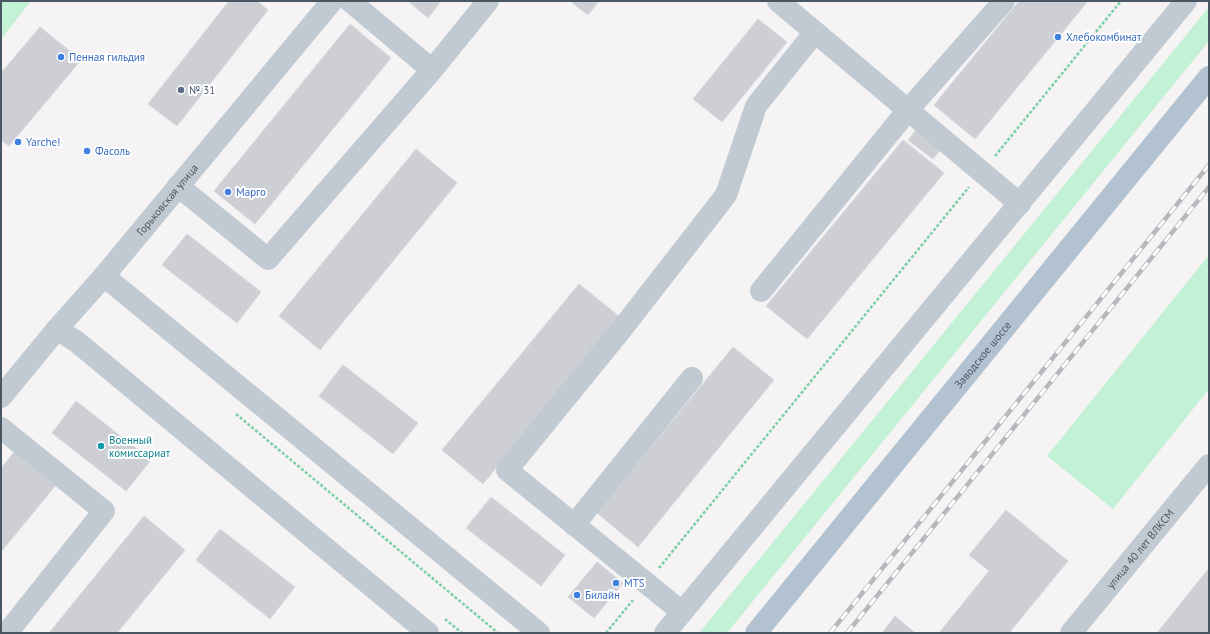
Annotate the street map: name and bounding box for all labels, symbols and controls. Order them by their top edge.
place label: Хлебокомбинат [1066,30,1142,44]
marker: Хлебокомбинат [1053,32,1063,42]
place label: Пенная гильдия [69,50,145,64]
marker: Пенная гильдия [56,52,66,62]
place label: № 31 [189,83,215,97]
marker: № 31 [176,85,186,95]
place label: Yarche! [26,135,60,149]
marker: Yarche! [13,137,23,147]
place label: Фасоль [95,144,130,158]
marker: Фасоль [82,146,92,156]
street label: Горьковская улица [133,161,201,238]
place label: Марго [236,185,266,199]
marker: Марго [223,187,233,197]
street label: Заводское шоссе [951,318,1014,391]
place label: Военный комиссариат [109,433,171,460]
marker: Военный комиссариат [96,441,106,451]
street label: улица 40 лет ВЛКСМ [1103,506,1177,591]
place label: MTS [624,576,645,590]
marker: MTS [611,578,621,588]
place label: Билайн [585,588,620,602]
marker: Билайн [572,590,582,600]

